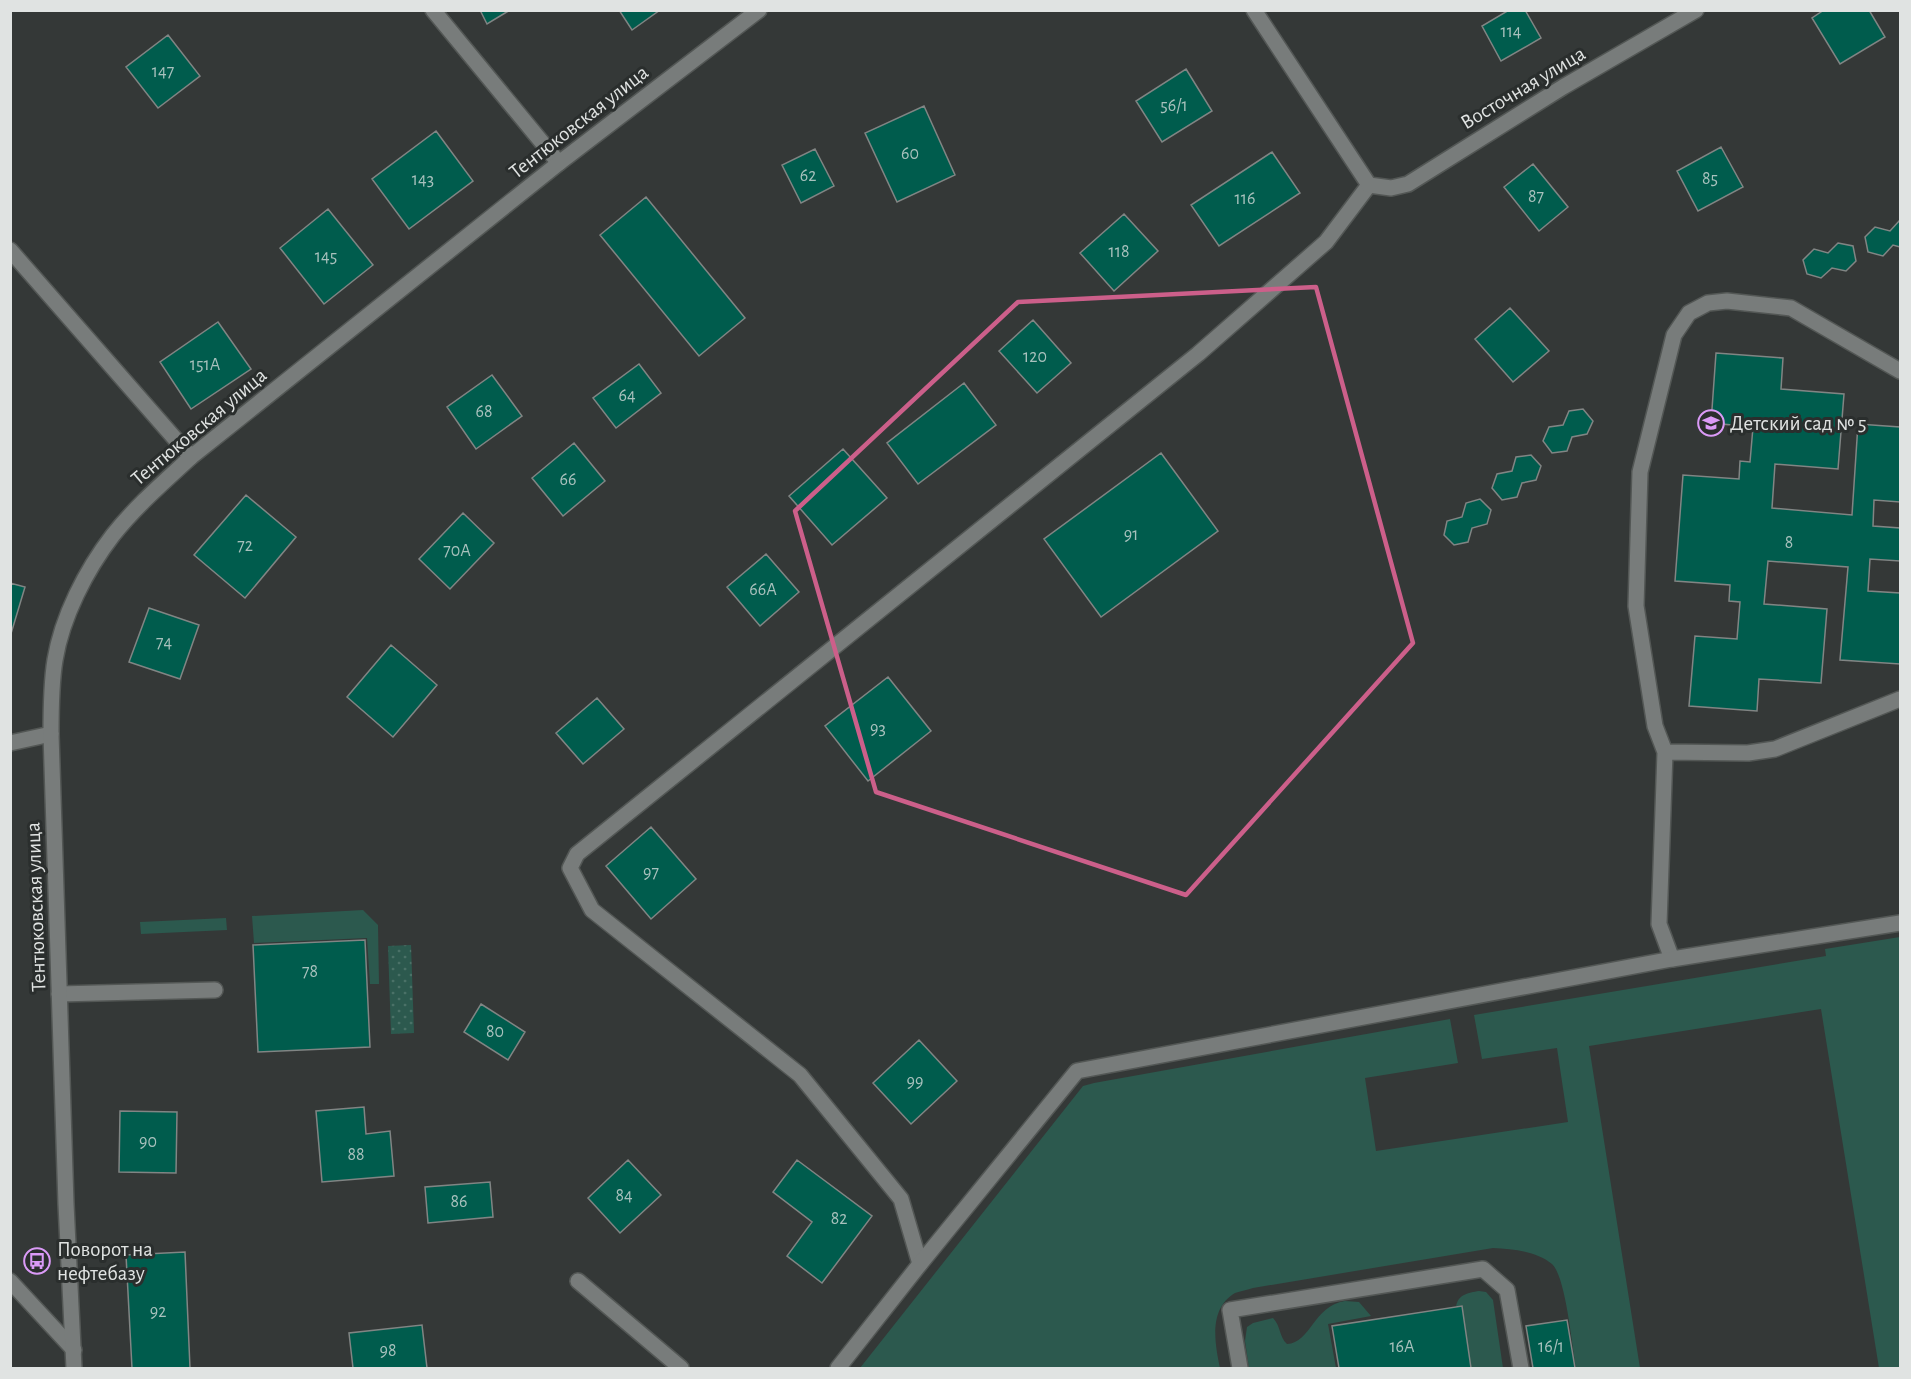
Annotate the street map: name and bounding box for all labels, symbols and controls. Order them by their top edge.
house number: 114 [1500,23,1522,41]
street label: Восточная улица [1457,42,1589,133]
street label: Тентюковская улица [506,61,653,183]
house number: 147 [152,63,174,81]
house number: 56/1 [1160,97,1188,115]
house number: 60 [901,145,919,163]
house number: 62 [800,167,816,185]
house number: 85 [1702,170,1718,188]
house number: 143 [412,171,434,189]
house number: 87 [1528,188,1544,206]
house number: 116 [1235,190,1255,208]
house number: 118 [1109,243,1129,261]
house number: 145 [315,248,337,266]
house number: 120 [1023,348,1047,366]
house number: 151А [190,356,221,374]
street label: Тентюковская улица [127,364,271,490]
house number: 64 [618,387,636,405]
house number: 68 [476,403,493,421]
school or university icon: Детский сад № 5 [1696,408,1726,438]
place label: Детский сад № 5 [1730,413,1867,434]
house number: 66 [560,471,576,489]
house number: 91 [1124,526,1138,544]
house number: 8 [1785,534,1793,552]
house number: 72 [237,537,253,555]
house number: 70А [443,542,471,560]
house number: 66А [749,581,777,599]
house number: 74 [156,634,172,652]
house number: 93 [870,720,886,738]
street label: Тентюковская улица [23,821,49,992]
house number: 97 [643,864,659,882]
house number: 78 [302,963,318,981]
house number: 80 [486,1023,504,1041]
house number: 99 [907,1073,923,1091]
house number: 90 [139,1133,157,1151]
house number: 88 [347,1146,365,1164]
house number: 84 [615,1187,633,1205]
house number: 86 [451,1193,468,1211]
house number: 82 [831,1210,847,1228]
place label: Поворот на нефтебазу [57,1239,153,1284]
bus stop icon: Поворот на нефтебазу [22,1246,52,1276]
house number: 92 [150,1303,166,1321]
house number: 16А [1389,1338,1415,1356]
house number: 16/1 [1538,1338,1564,1356]
house number: 98 [380,1342,397,1360]

